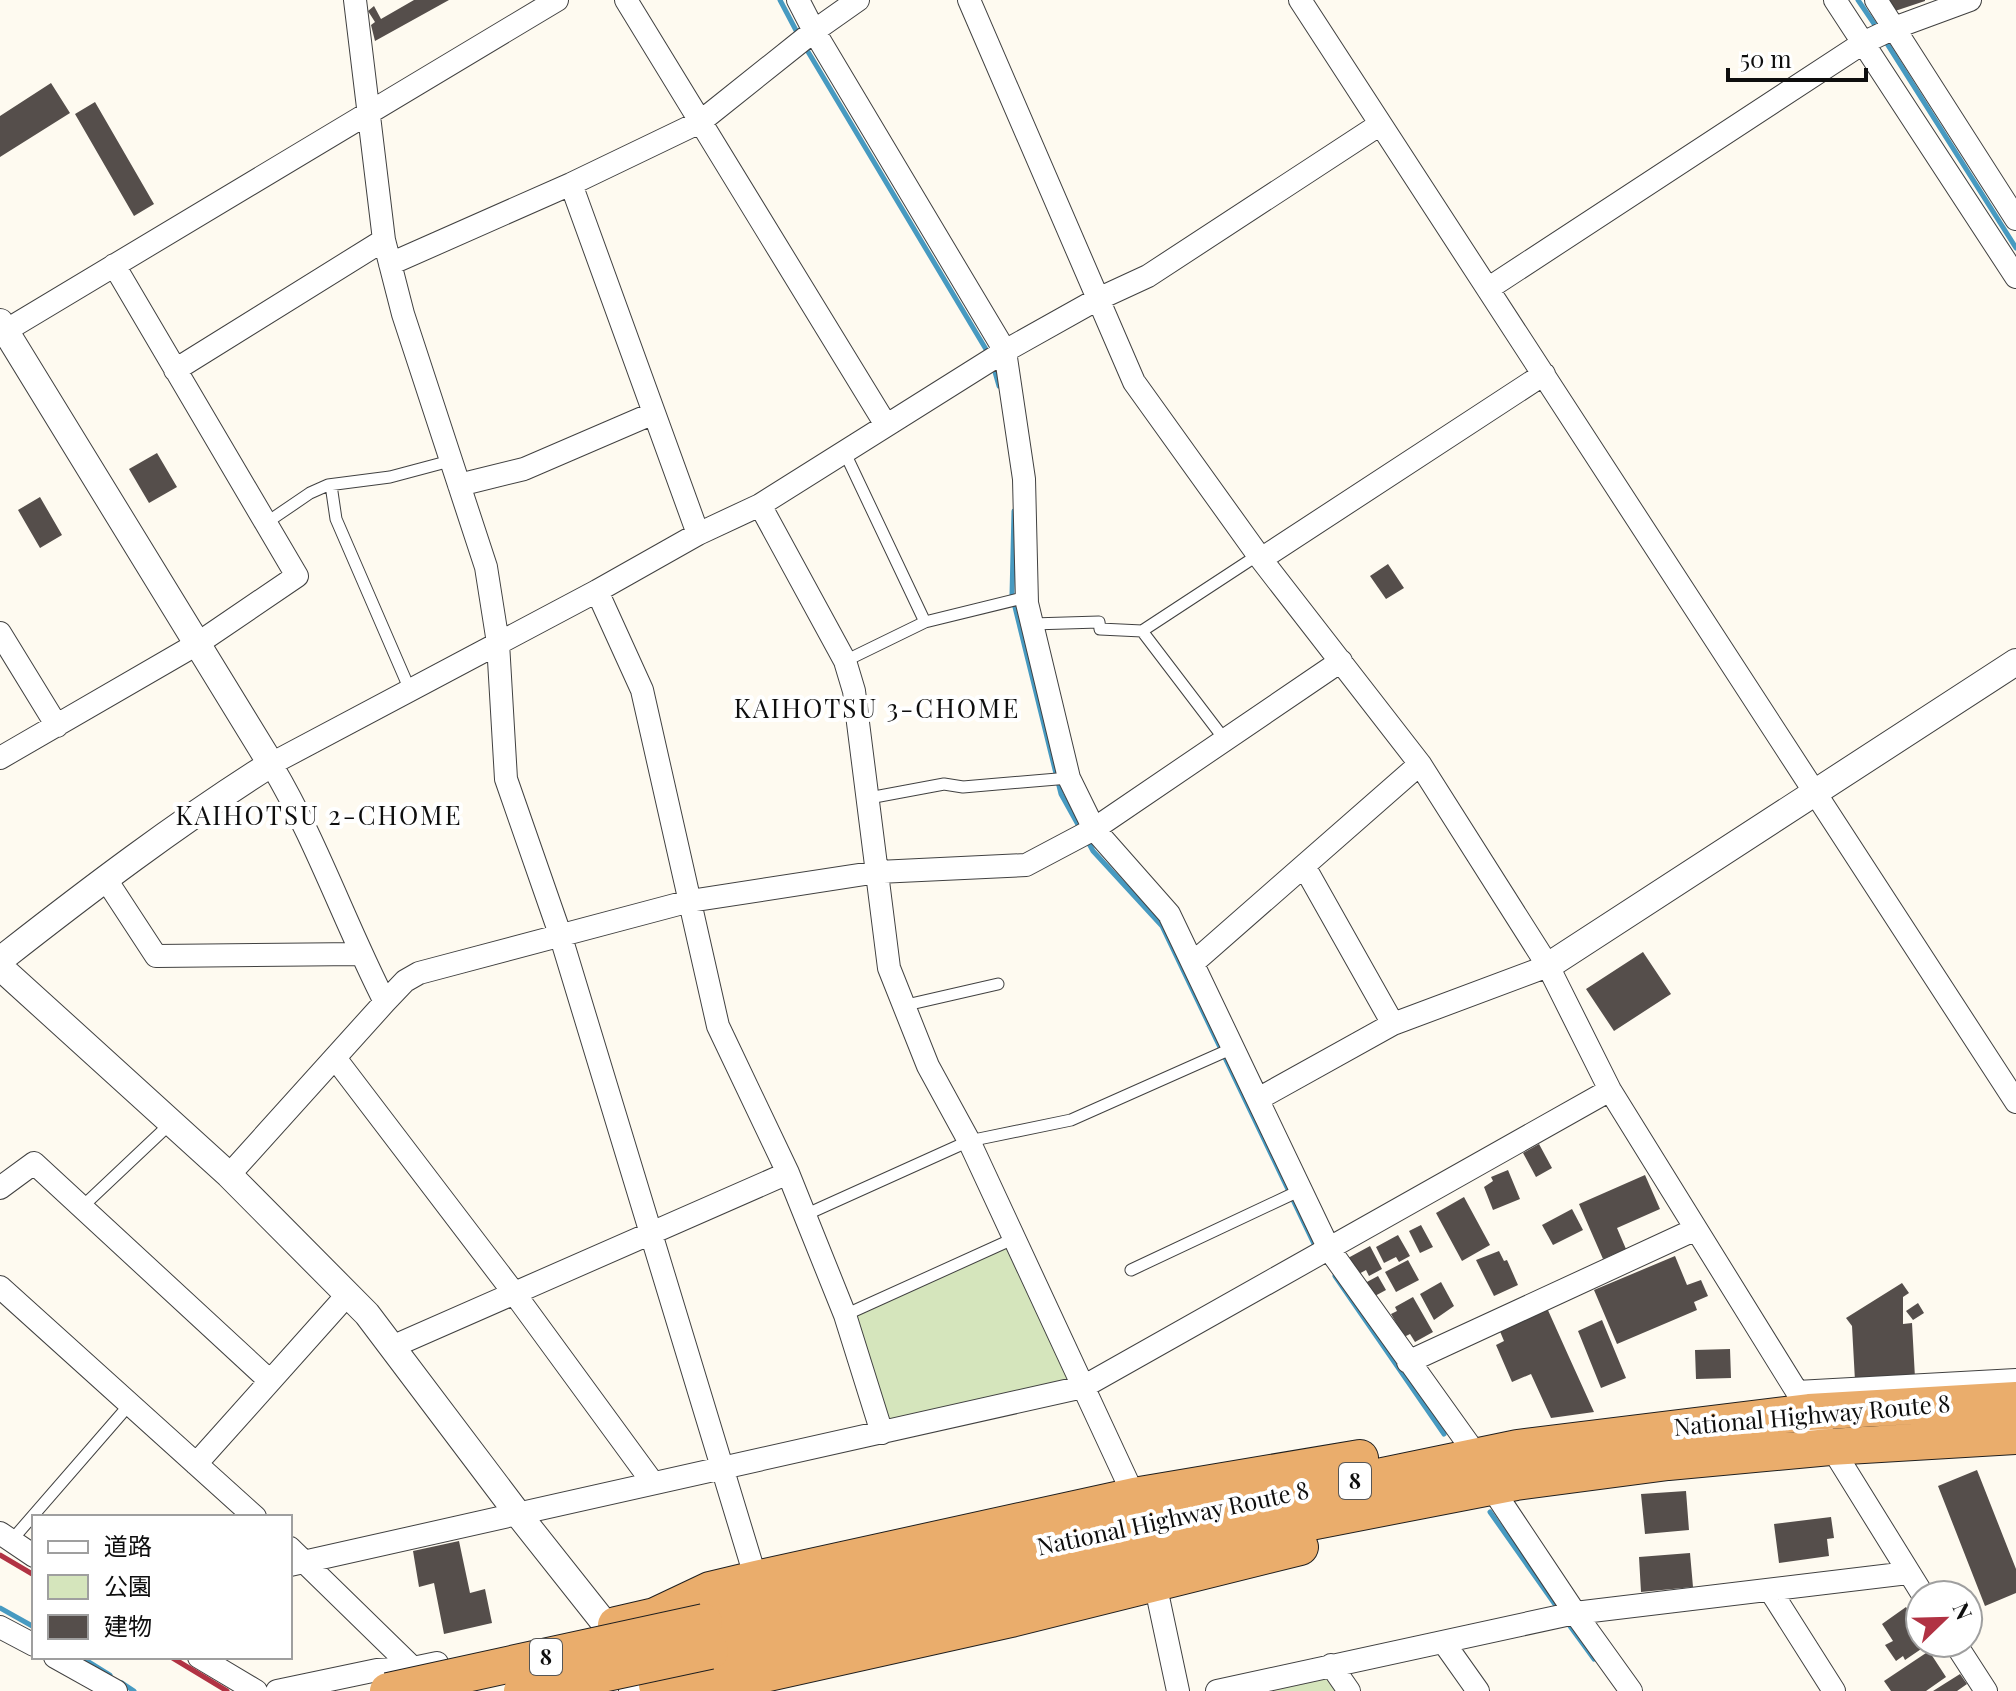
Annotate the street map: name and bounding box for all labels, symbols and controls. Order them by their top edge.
scale bar [1728,32,1866,82]
text: 50 m [1740,42,1792,74]
district label: KAIHOTSU 3-CHOME [734,690,1020,725]
district label: KAIHOTSU 2-CHOME [175,797,463,832]
street label: National Highway Route 8 [1672,1386,1951,1442]
road number: 8 [1339,1463,1371,1499]
street label: National Highway Route 8 [1034,1473,1312,1562]
legend [32,1515,292,1659]
text: 道路 [104,1529,152,1561]
text: 公園 [104,1569,152,1601]
north arrow [1904,1579,1984,1659]
text: N [1946,1598,1980,1624]
text: 建物 [104,1609,152,1641]
road number: 8 [530,1639,562,1675]

